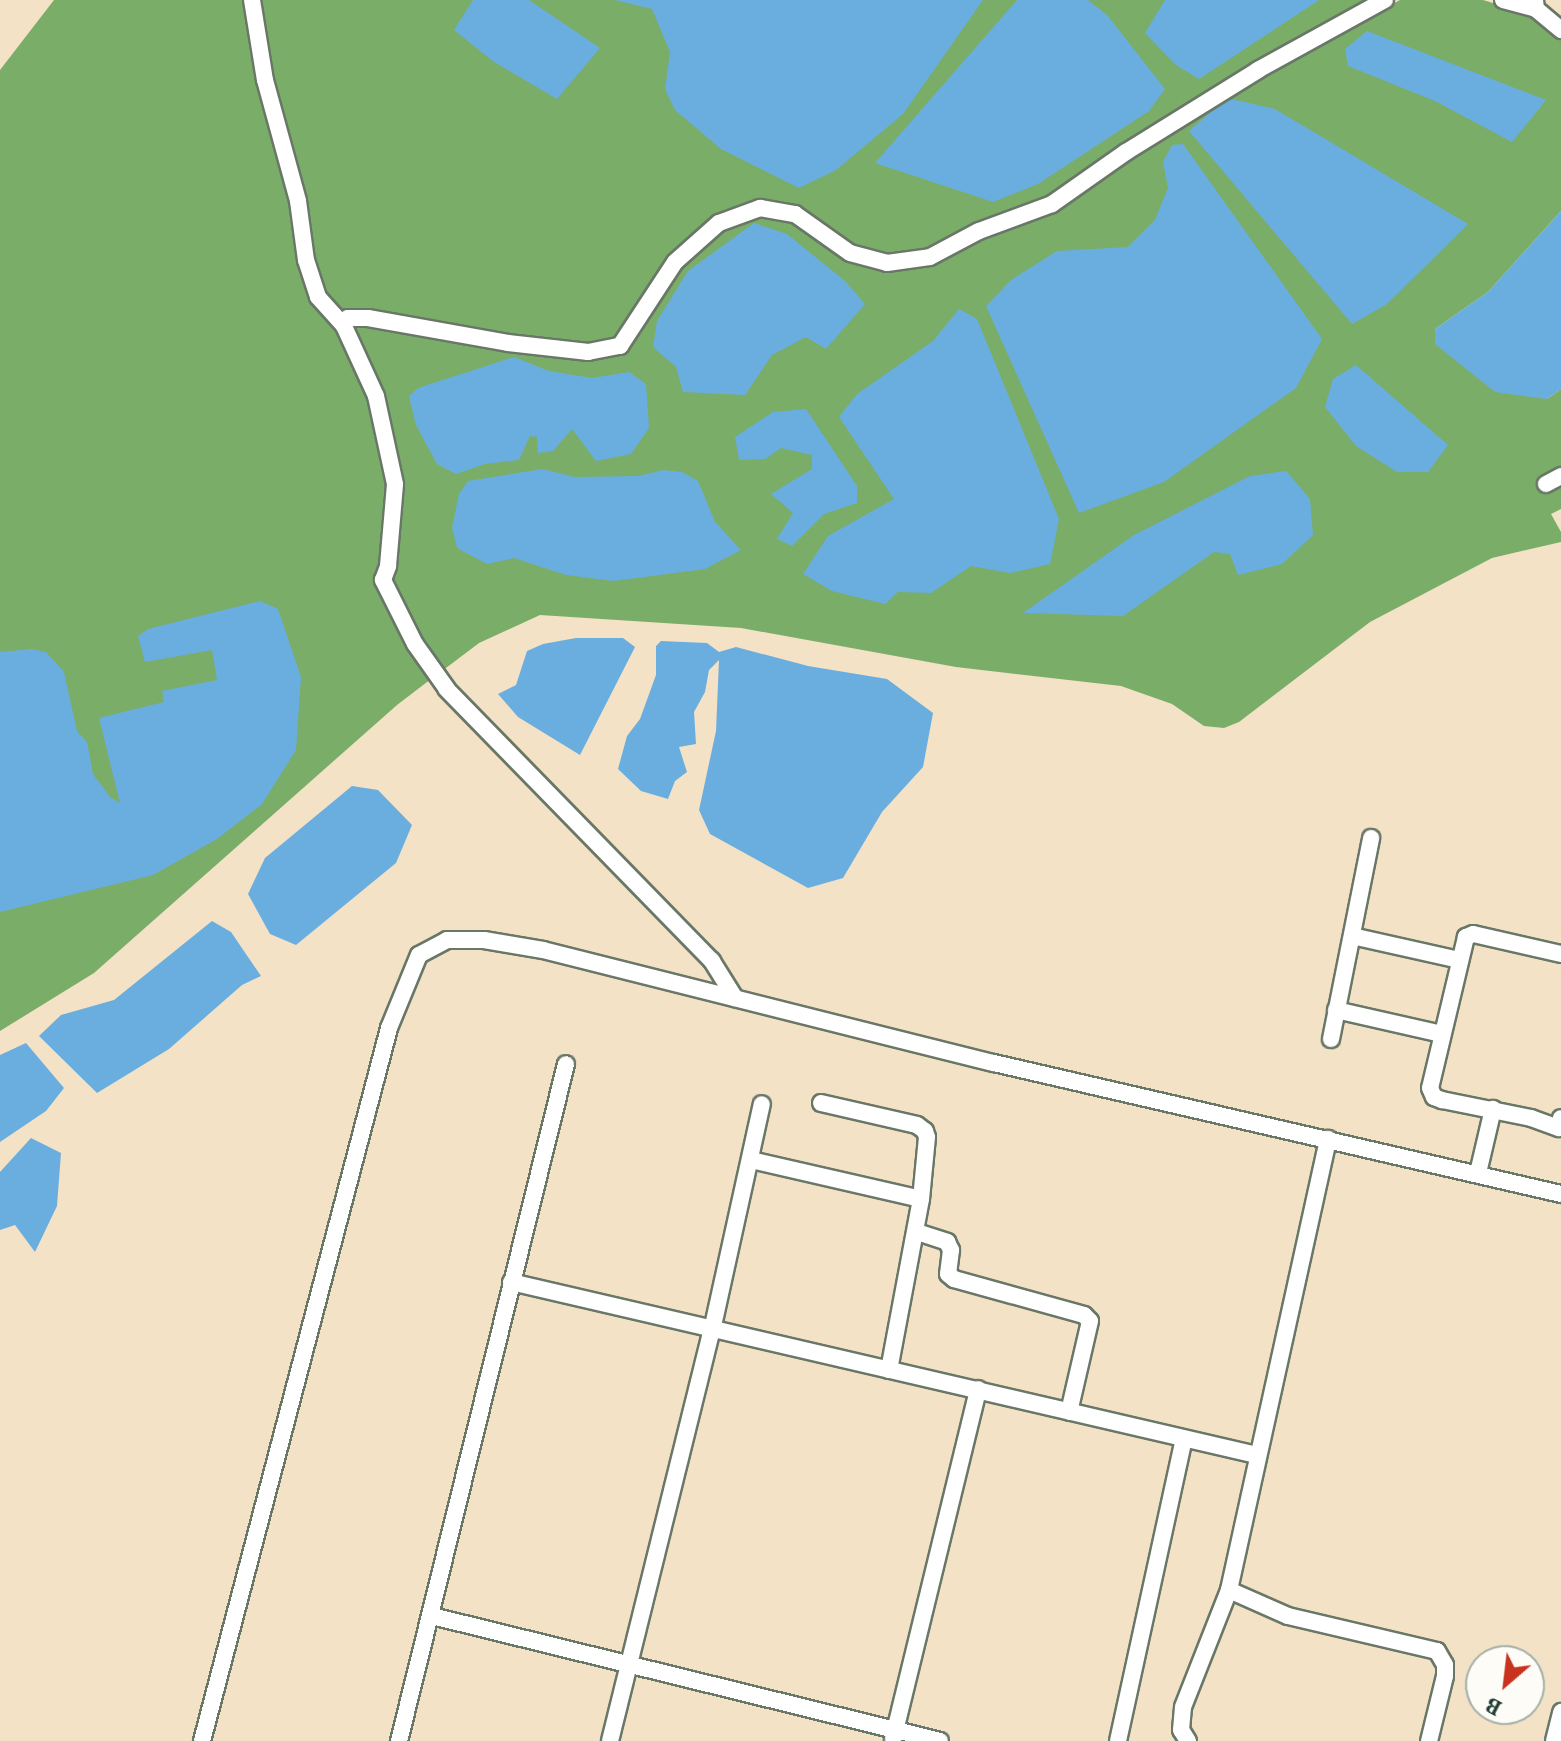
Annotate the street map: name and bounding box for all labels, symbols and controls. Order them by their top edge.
north arrow [1465,1645,1545,1725]
text: B [1481,1688,1508,1722]

